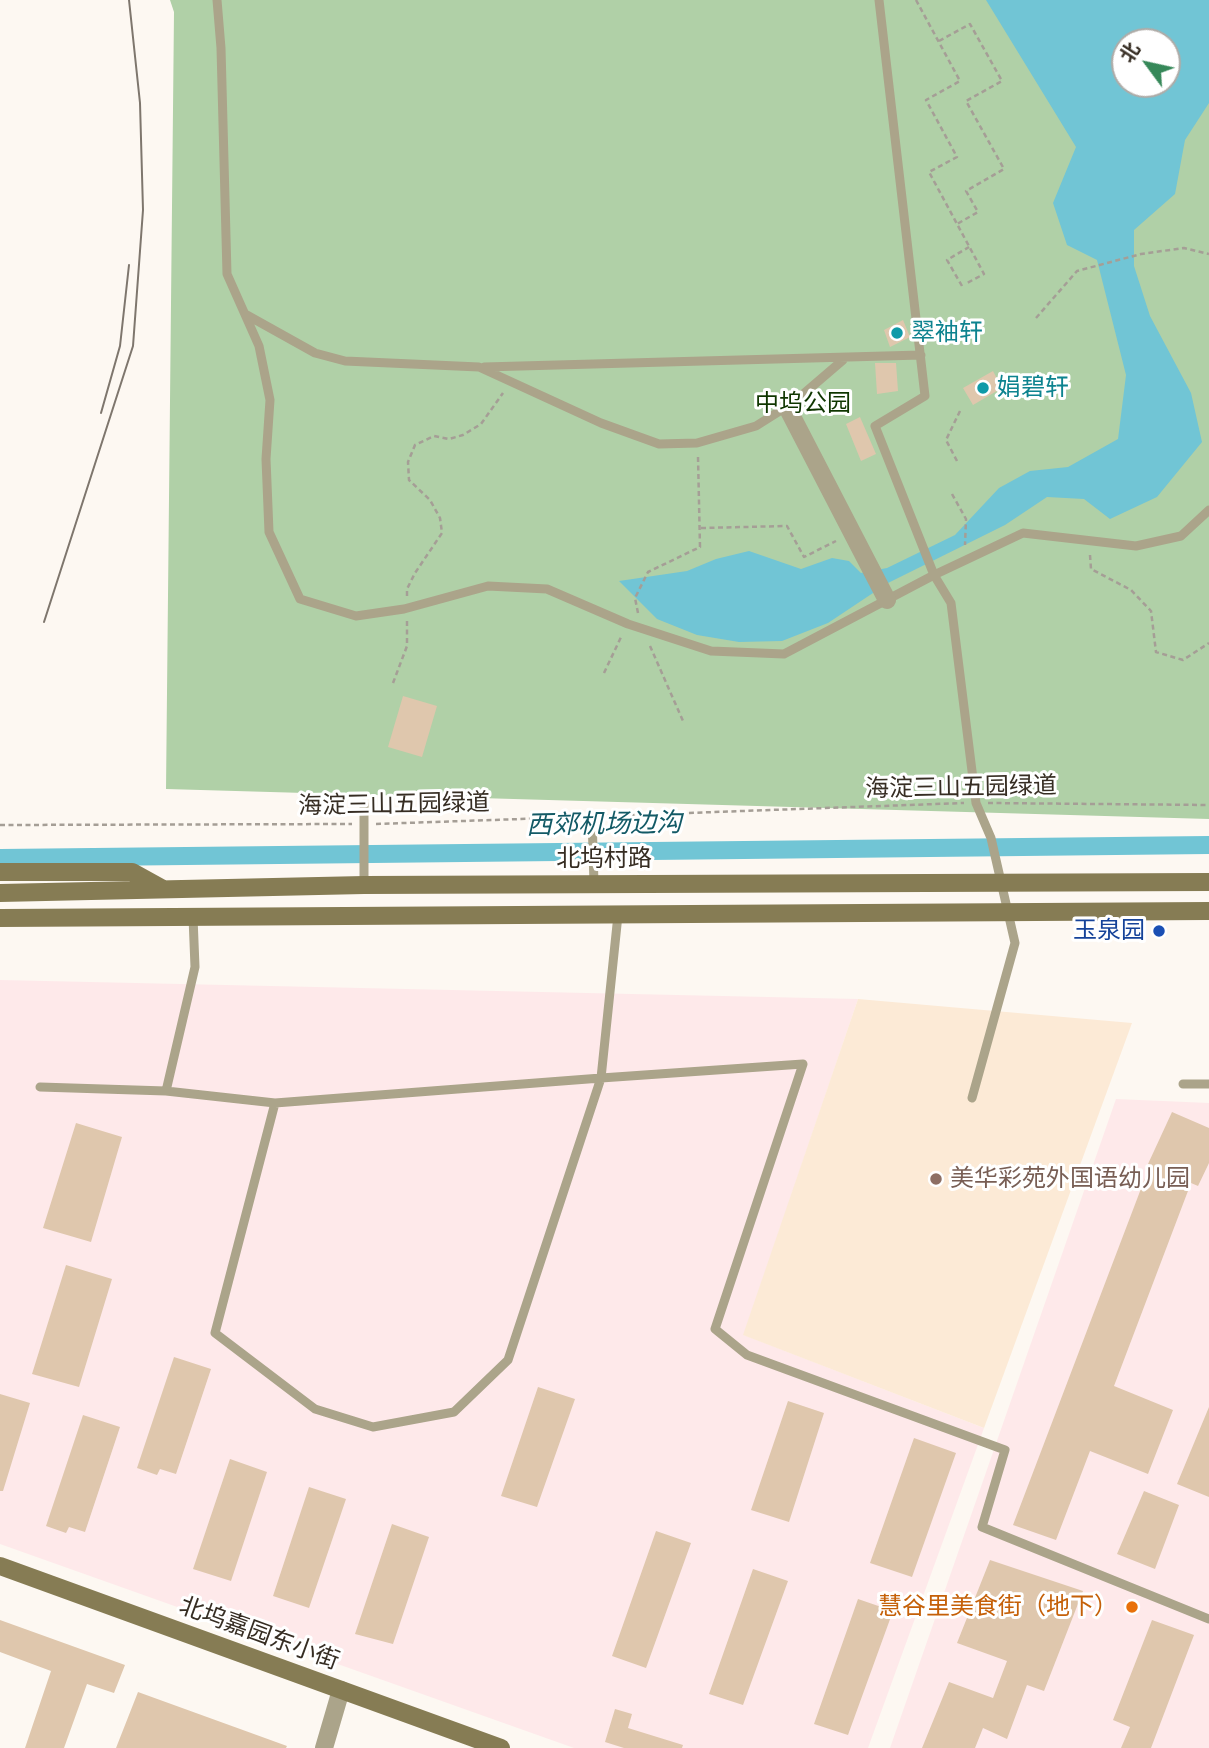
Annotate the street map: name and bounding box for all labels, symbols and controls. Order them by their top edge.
north arrow [1111,28,1181,98]
text: 北 [1116,39,1144,67]
place label: 翠袖轩 [911,319,983,347]
marker: 翠袖轩 [889,325,905,341]
place label: 娟碧轩 [997,374,1069,402]
marker: 娟碧轩 [975,380,991,396]
park label: 中坞公园 [755,390,851,418]
street label: 海淀三山五园绿道 [865,772,1057,804]
street label: 海淀三山五园绿道 [298,789,490,821]
water label: 西郊机场边沟 [526,808,682,842]
street label: 北坞村路 [556,845,652,873]
place label: 玉泉园 [1073,917,1145,945]
marker: 玉泉园 [1151,923,1167,939]
place label: 美华彩苑外国语幼儿园 [950,1165,1190,1193]
marker: 美华彩苑外国语幼儿园 [928,1171,944,1187]
street label: 北坞嘉园东小街 [175,1592,343,1676]
place label: 慧谷里美食街（地下） [878,1593,1118,1621]
marker: 慧谷里美食街（地下） [1124,1599,1140,1615]

